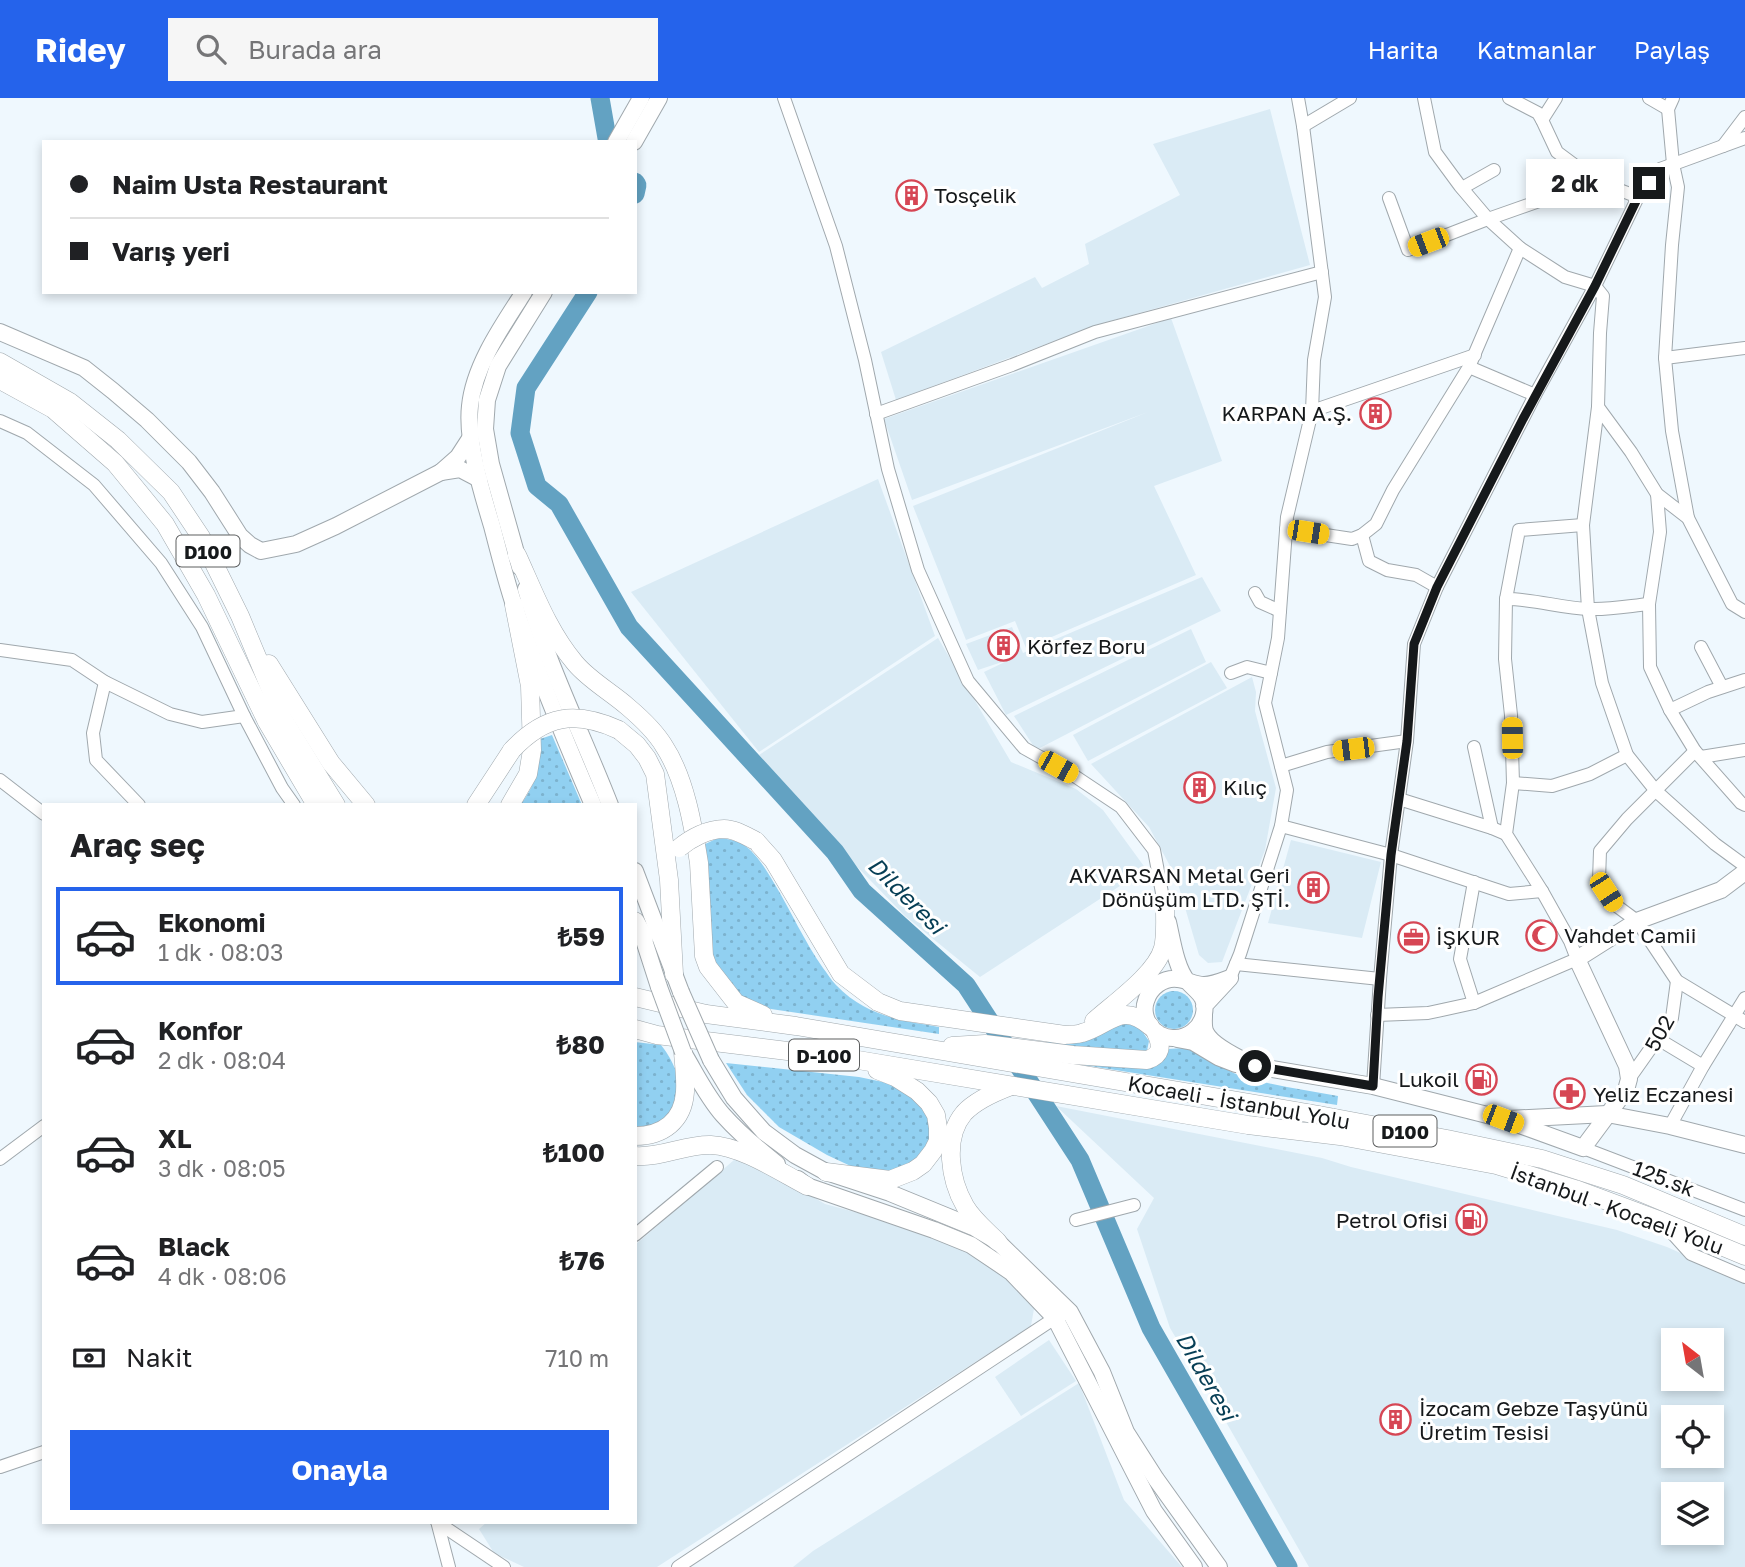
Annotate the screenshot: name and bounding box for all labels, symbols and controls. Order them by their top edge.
search box [168,18,658,81]
text: Ridey [35,30,126,69]
icon: search [192,30,230,68]
text: Burada ara [248,34,382,65]
text: Harita [1368,35,1439,64]
text: Katmanlar [1477,35,1596,64]
text: Paylaş [1634,35,1710,64]
callout: 2 dk [1526,158,1624,208]
route end [1633,167,1665,199]
text: Naim Usta Restaurant [112,169,388,200]
text: 2 dk [1551,169,1599,197]
building icon: Tosçelik [894,178,928,212]
place label: Tosçelik [934,182,1017,208]
car [1405,225,1452,259]
text: Varış yeri [112,236,230,267]
building icon: KARPAN A.Ş. [1358,396,1392,430]
place label: KARPAN A.Ş. [1221,400,1352,426]
car [1286,518,1331,546]
road number: D100 [176,535,240,566]
building icon: Körfez Boru [987,629,1021,663]
place label: Körfez Boru [1027,633,1145,659]
car [1502,717,1523,759]
car [1331,736,1376,762]
car [1035,748,1082,786]
building icon: Kılıç [1183,770,1217,804]
place label: Kılıç [1223,774,1267,800]
text: Araç seç [70,826,205,864]
water label: Dilderesi [863,851,953,941]
place label: AKVARSAN Metal Geri Dönüşüm LTD. ŞTİ. [1069,862,1290,912]
car [1586,869,1627,915]
building icon: AKVARSAN Metal Geri Dönüşüm LTD. ŞTİ. [1296,870,1330,904]
icon: car [74,905,137,968]
text: Ekonomi [158,907,266,938]
mosque icon: Vahdet Camii [1524,918,1558,952]
office icon: İŞKUR [1396,920,1430,954]
text: ₺59 [558,921,605,952]
place label: Vahdet Camii [1564,922,1696,948]
place label: İŞKUR [1436,924,1500,950]
text: 1 dk · 08:03 [158,938,283,966]
street label: 502 [1639,1010,1679,1056]
icon: car [74,1013,137,1076]
text: Konfor [158,1015,243,1046]
text: ₺80 [557,1029,605,1060]
road number: D-100 [789,1040,859,1071]
text: 2 dk · 08:04 [158,1046,286,1074]
route start [1239,1050,1271,1082]
fuel station icon: Lukoil [1465,1062,1499,1096]
place label: Lukoil [1398,1066,1459,1092]
street label: Kocaeli - İstanbul Yolu [1126,1070,1352,1134]
pharmacy icon: Yeliz Eczanesi [1553,1077,1587,1111]
place label: Yeliz Eczanesi [1593,1081,1734,1107]
car [1480,1102,1527,1136]
road number: D100 [1374,1116,1436,1147]
icon: car [74,1121,137,1184]
text: XL [158,1123,192,1154]
text: ₺100 [543,1137,605,1168]
text: 3 dk · 08:05 [158,1154,286,1182]
street label: 125.sk [1630,1154,1699,1202]
street label: İstanbul - Kocaeli Yolu [1507,1158,1727,1260]
fuel station icon: Petrol Ofisi [1454,1203,1488,1237]
place label: Petrol Ofisi [1336,1207,1448,1233]
icon: car [74,1229,137,1292]
text: Black [158,1231,230,1262]
text: ₺76 [559,1245,605,1276]
text: 4 dk · 08:06 [158,1262,287,1290]
water label: Dilderesi [1171,1327,1245,1428]
north arrow [1661,1328,1724,1391]
map controls [1661,1328,1724,1545]
icon: cash [70,1339,108,1377]
text: Nakit [126,1342,193,1373]
text: 710 m [545,1344,609,1372]
place label: İzocam Gebze Taşyünü Üretim Tesisi [1419,1395,1648,1445]
building icon: İzocam Gebze Taşyünü Üretim Tesisi [1379,1403,1413,1437]
button: locate [1661,1405,1724,1468]
button: Onayla [70,1430,609,1510]
button: layers [1661,1482,1724,1545]

